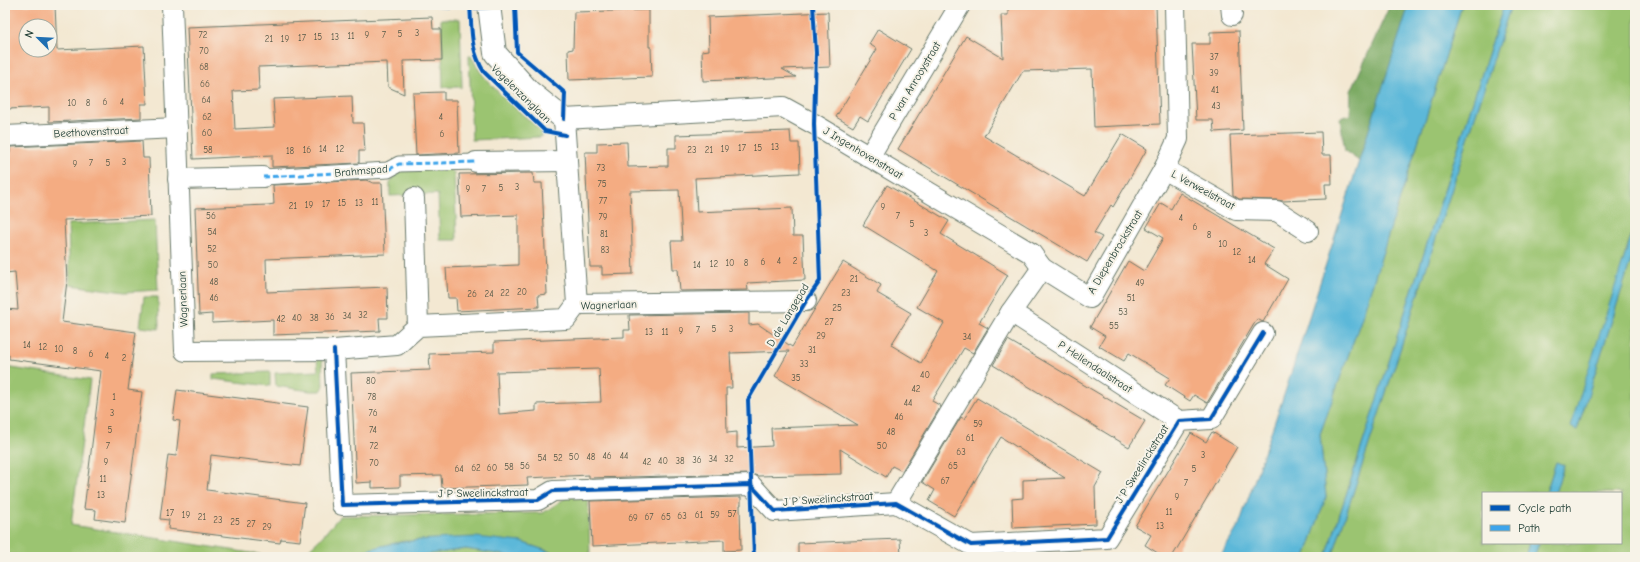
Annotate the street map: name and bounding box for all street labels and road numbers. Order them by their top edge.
street label: P van Anrooystraat [886,39,944,123]
street label: Vogelenzanglaan [488,62,554,126]
street label: Beethovenstraat [53,124,130,140]
street label: J Ingenhovenstraat [821,124,906,182]
street label: Brahmspad [334,162,388,180]
street label: L Verweelstraat [1169,167,1238,213]
street label: A Diepenbrockstraat [1085,207,1146,296]
street label: Wagnerlaan [176,271,190,327]
street label: D de Langepad [764,281,812,349]
street label: Wagnerlaan [581,298,637,312]
street label: P Hellendaalstraat [1056,338,1135,396]
street label: J P Sweelinckstraat [1113,422,1172,506]
street label: J P Sweelinckstraat [438,486,529,500]
street label: J P Sweelinckstraat [783,489,874,509]

